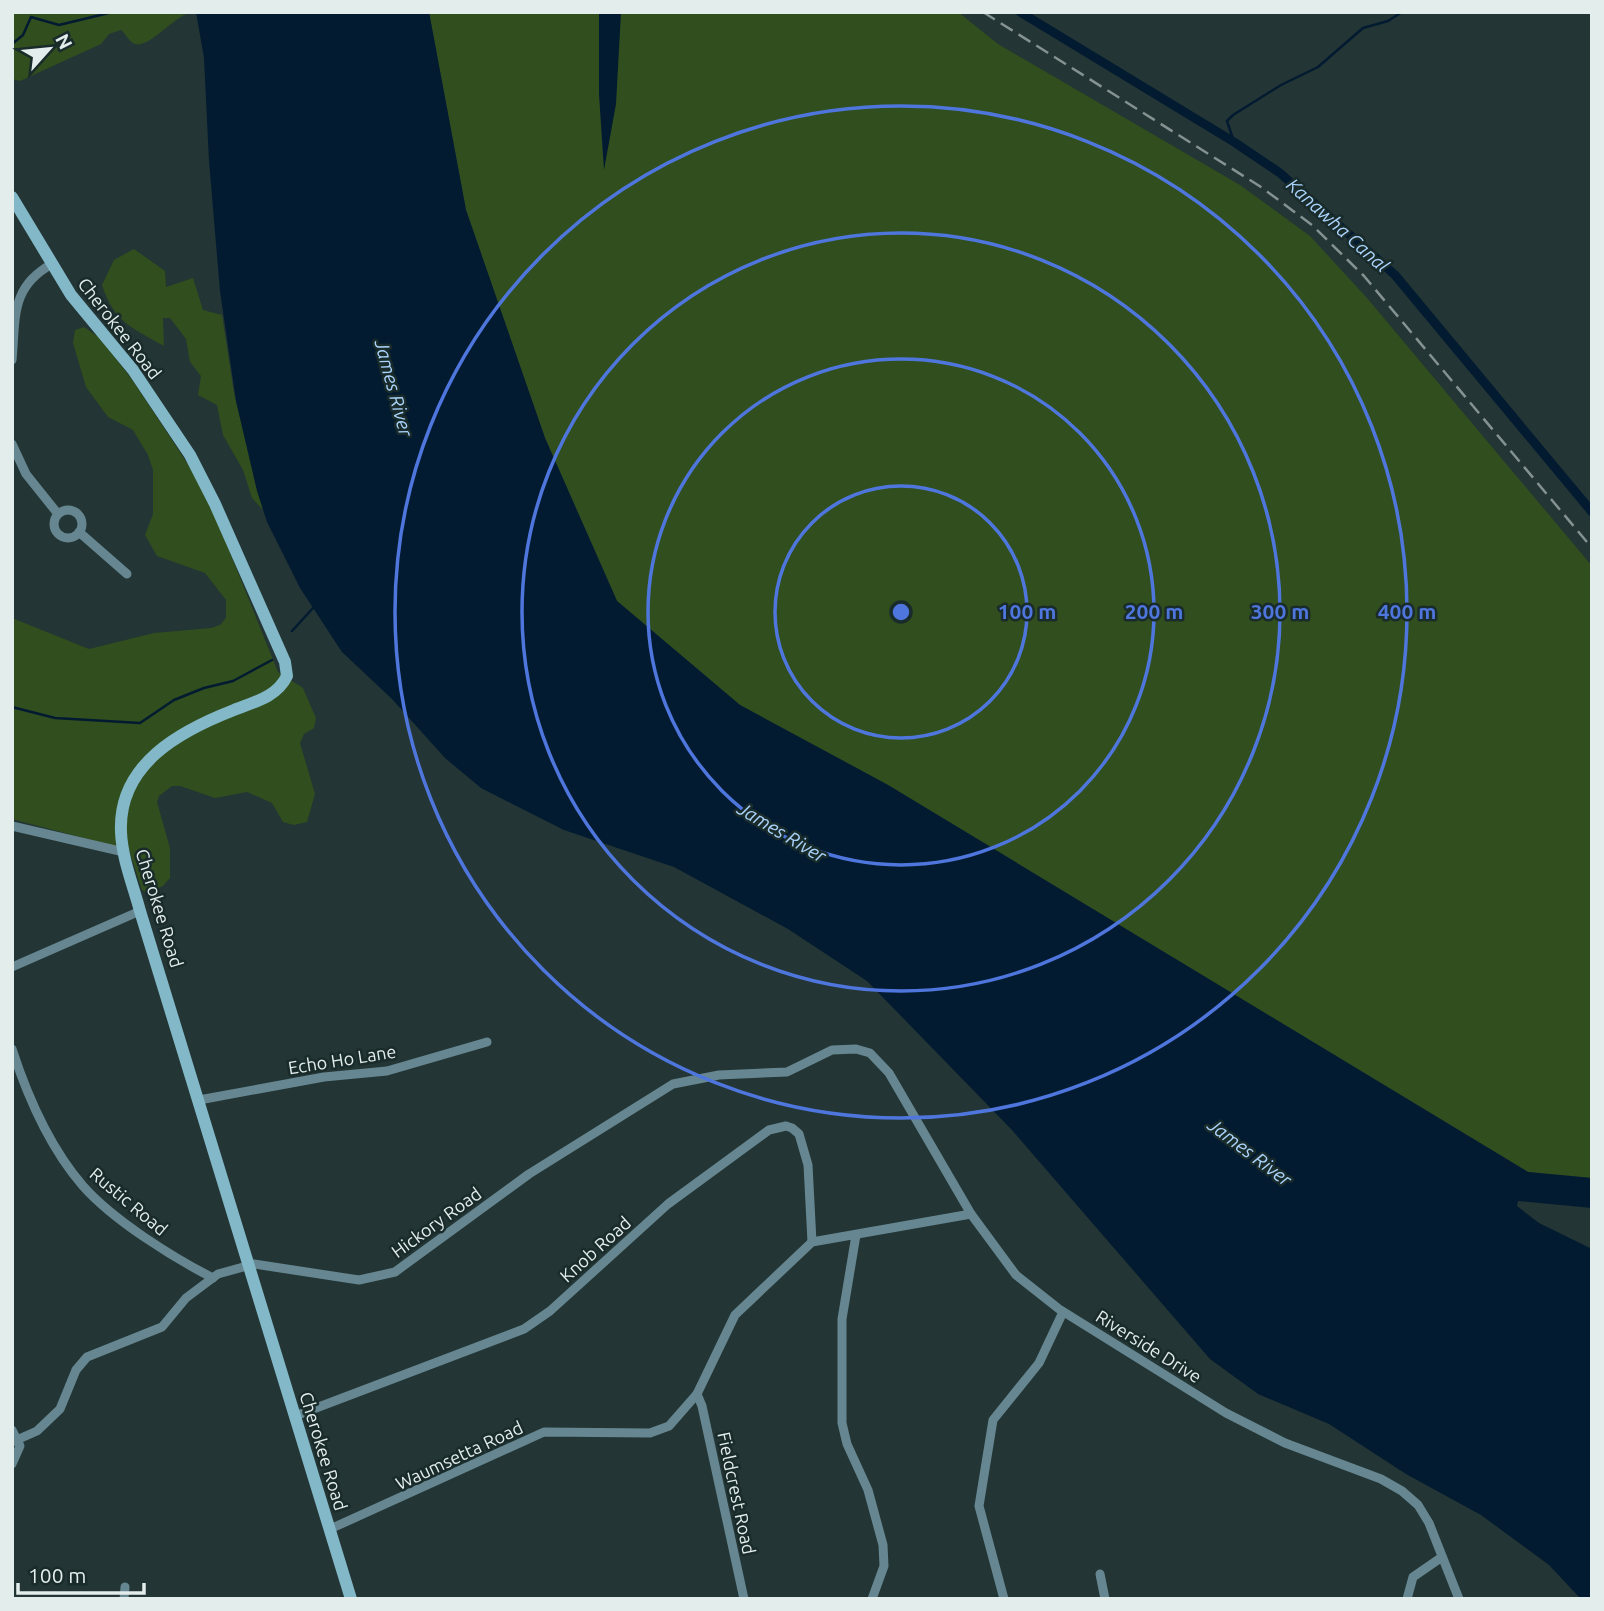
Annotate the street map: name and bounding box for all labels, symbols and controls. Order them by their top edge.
north arrow [14,14,84,84]
text: N [51,30,77,53]
water label: Kanawha Canal [1282,173,1394,277]
street label: Cherokee Road [74,273,166,383]
water label: James River [370,336,418,439]
text: 100 m [998,599,1056,623]
text: 200 m [1125,599,1183,623]
text: 300 m [1251,599,1309,623]
text: 400 m [1378,599,1436,623]
centre of rings [889,600,913,624]
water label: James River [733,797,831,867]
street label: Cherokee Road [132,846,188,970]
street label: Echo Ho Lane [286,1041,398,1077]
water label: James River [1203,1113,1297,1191]
street label: Rustic Road [86,1163,172,1239]
street label: Hickory Road [387,1183,485,1261]
street label: Knob Road [556,1212,634,1286]
street label: Riverside Drive [1093,1306,1205,1386]
street label: Cherokee Road [296,1389,352,1513]
street label: Waumsetta Road [392,1417,526,1493]
street label: Fieldcrest Road [714,1430,760,1556]
scale bar [18,1552,144,1596]
text: 100 m [28,1563,86,1587]

